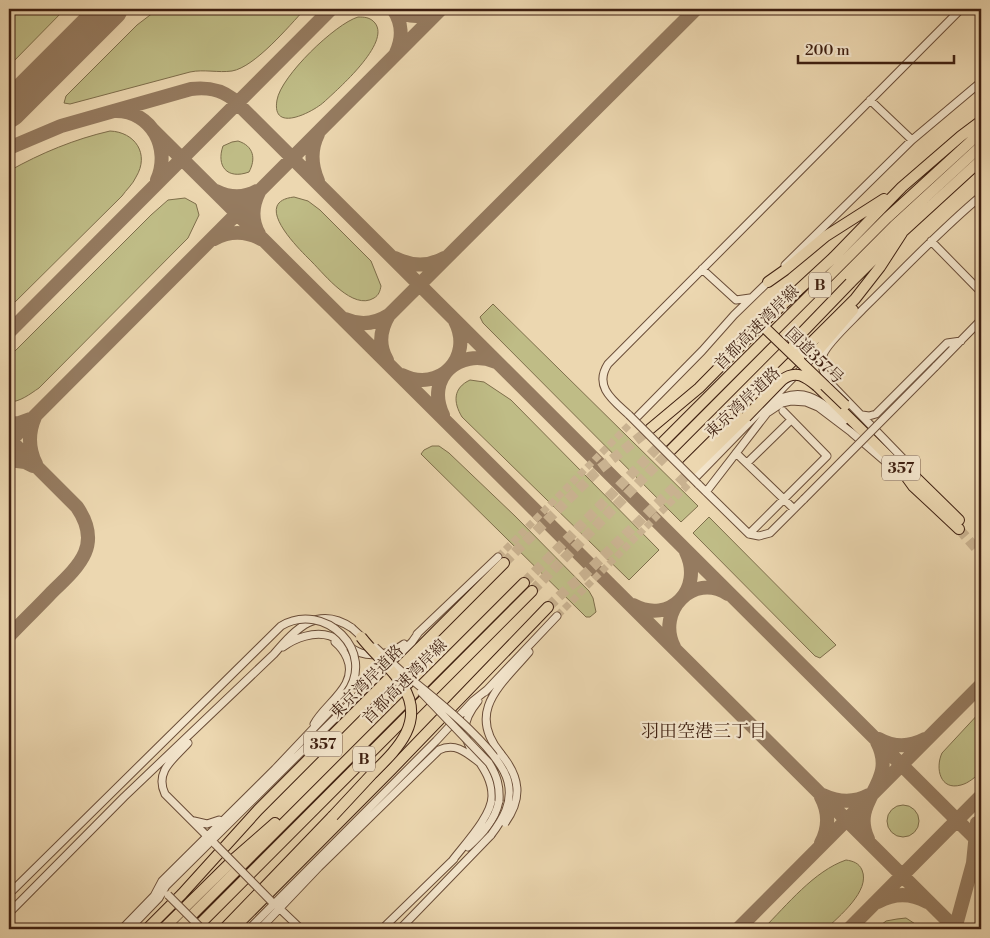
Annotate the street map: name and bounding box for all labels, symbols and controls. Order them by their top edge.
scale bar [798,32,954,64]
text: 200 m [805,41,850,60]
road number: B [809,272,831,298]
street label: 首都高速湾岸線 [710,281,803,374]
street label: 国道357号 [781,323,848,388]
street label: 東京湾岸道路 [701,363,785,443]
road number: 357 [882,456,920,480]
street label: 首都高速湾岸線 [358,635,451,728]
street label: 東京湾岸道路 [326,641,408,723]
district label: 羽田空港三丁目 [641,720,767,743]
road number: 357 [304,732,342,756]
road number: B [353,746,375,772]

